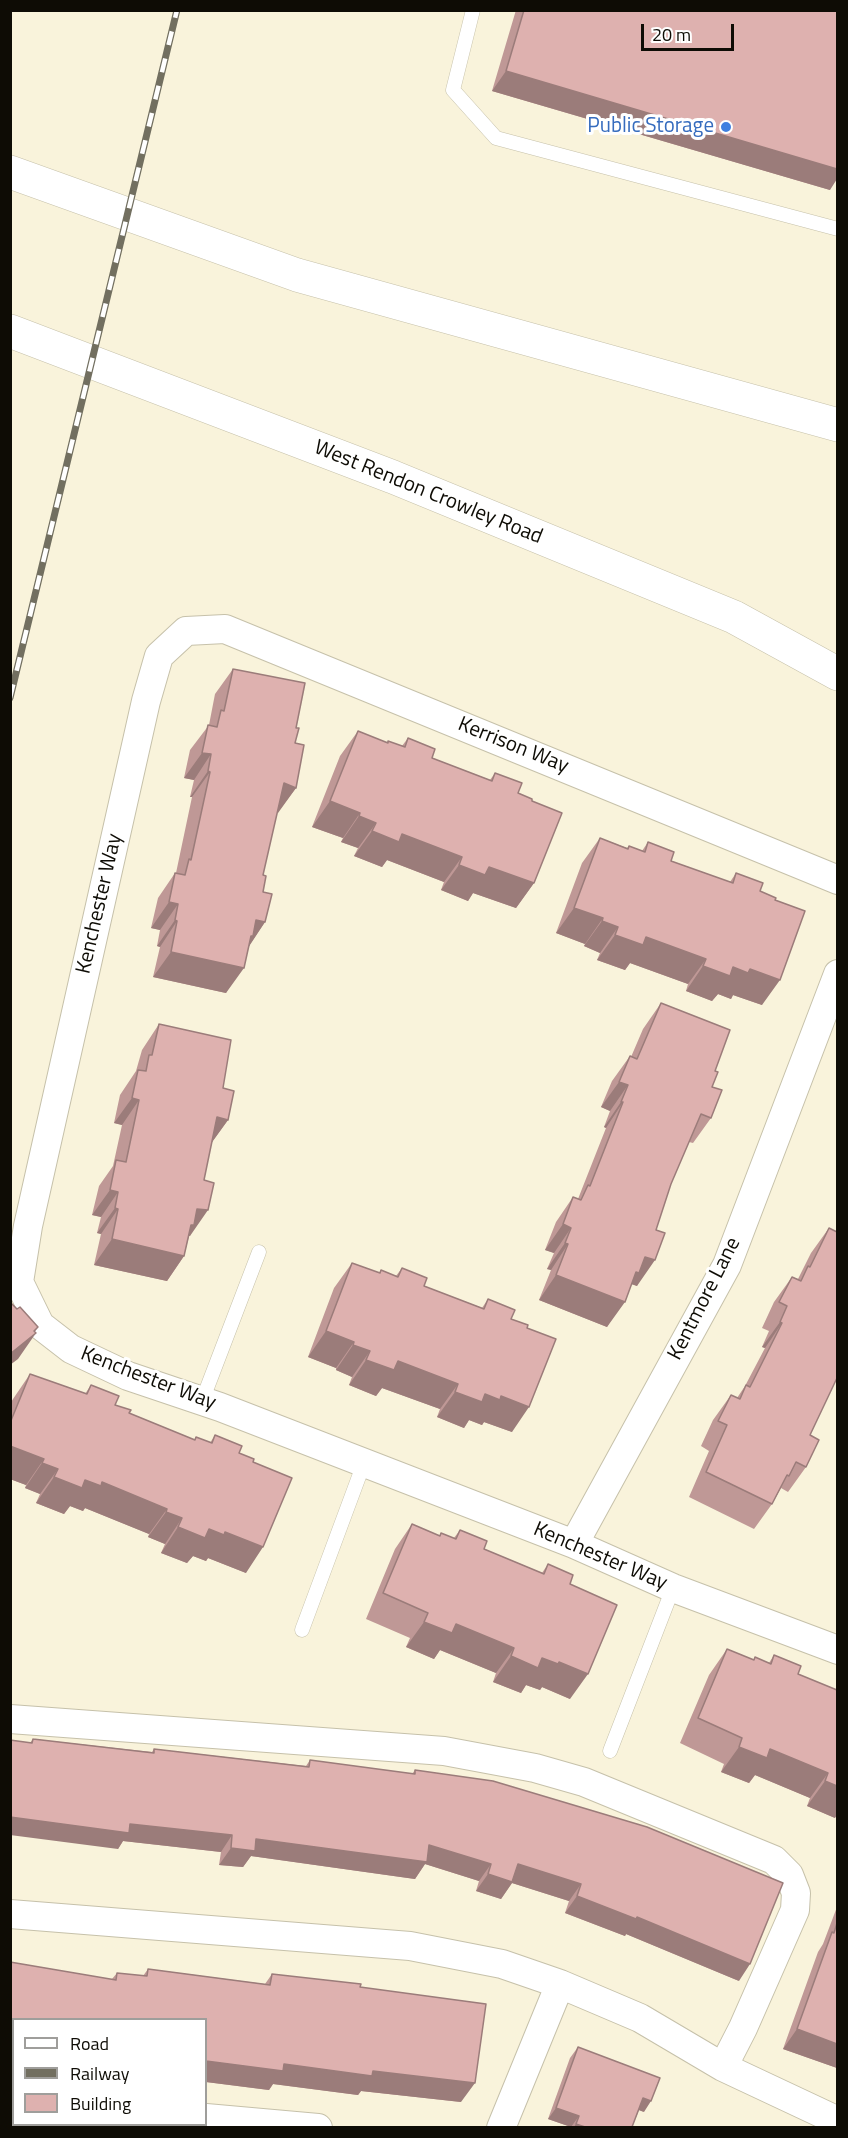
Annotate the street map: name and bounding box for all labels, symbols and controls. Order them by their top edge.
scale bar [644,12,737,50]
text: 20 m [652,21,691,48]
place label: Public Storage [587,114,714,140]
marker: Public Storage [719,120,733,134]
street label: West Rendon Crowley Road [310,436,546,550]
street label: Kerrison Way [454,712,572,780]
street label: Kenchester Way [72,831,128,977]
street label: Kentmore Lane [663,1233,747,1365]
street label: Kenchester Way [77,1342,219,1416]
street label: Kenchester Way [529,1517,671,1597]
legend [12,2018,207,2126]
text: Road [70,2030,109,2057]
text: Railway [70,2060,129,2087]
text: Building [70,2090,131,2117]

